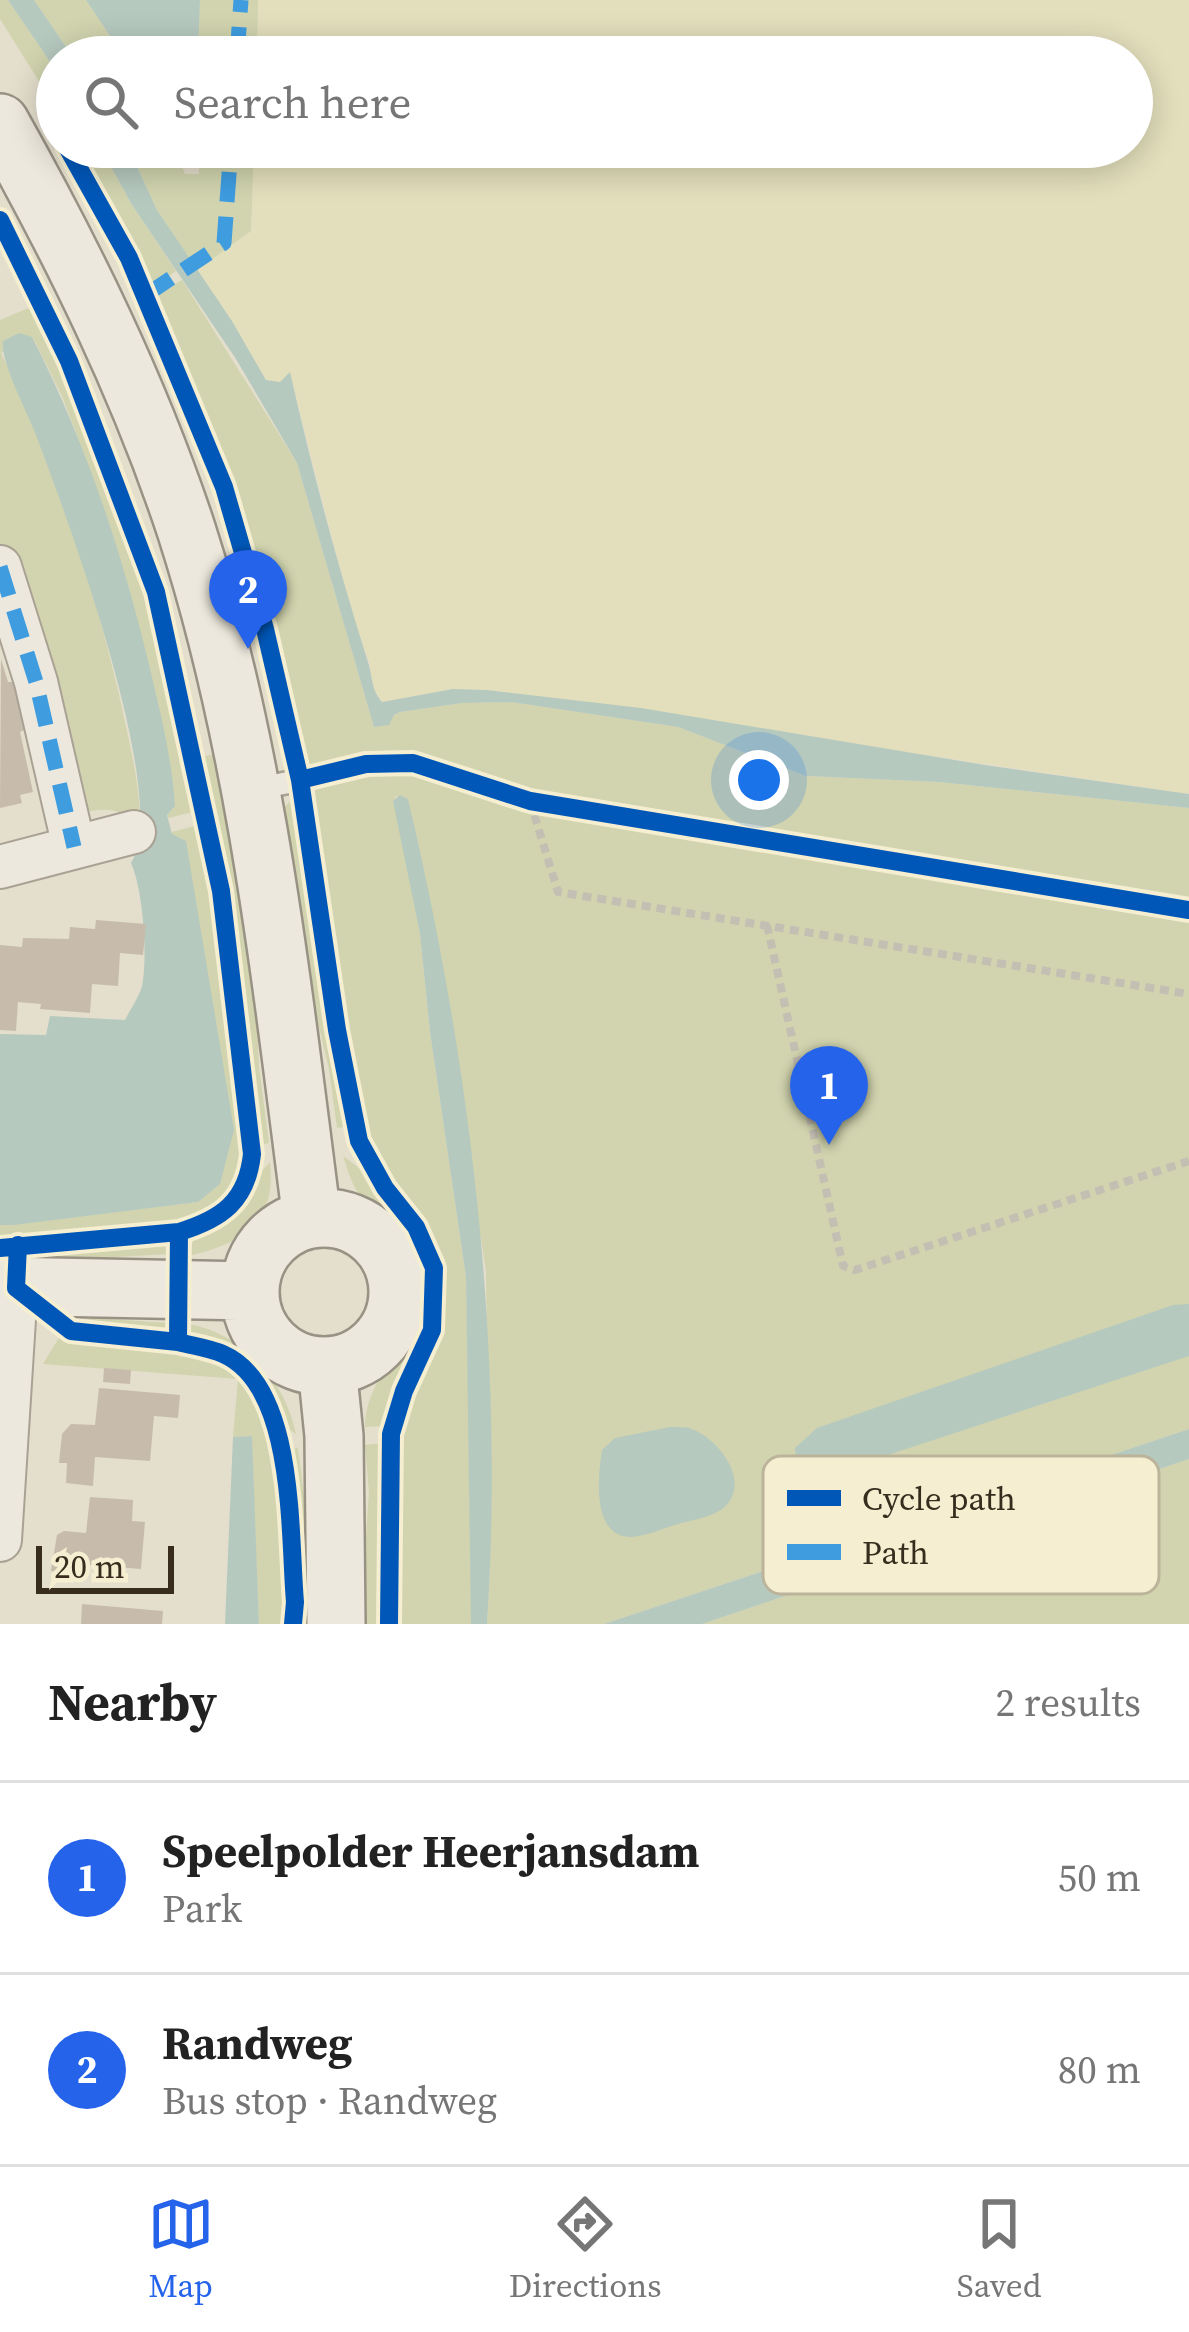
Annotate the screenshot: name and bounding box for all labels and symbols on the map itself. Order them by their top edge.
pin: 2 [209,550,287,649]
your location [729,750,789,810]
pin: 1 [790,1046,868,1145]
legend [763,1456,1159,1594]
text: Cycle path [862,1476,1016,1521]
text: Path [862,1530,929,1575]
scale bar [36,1540,174,1593]

